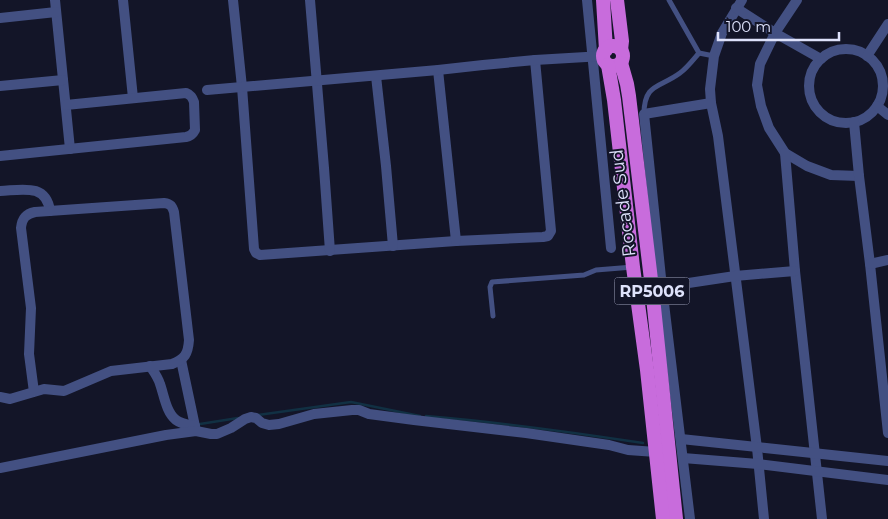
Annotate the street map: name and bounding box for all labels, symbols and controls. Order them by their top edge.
scale bar [718,10,839,42]
text: 100 m [726,17,771,36]
street label: Rocade Sud [605,148,641,258]
road number: RP5006 [614,278,690,304]

